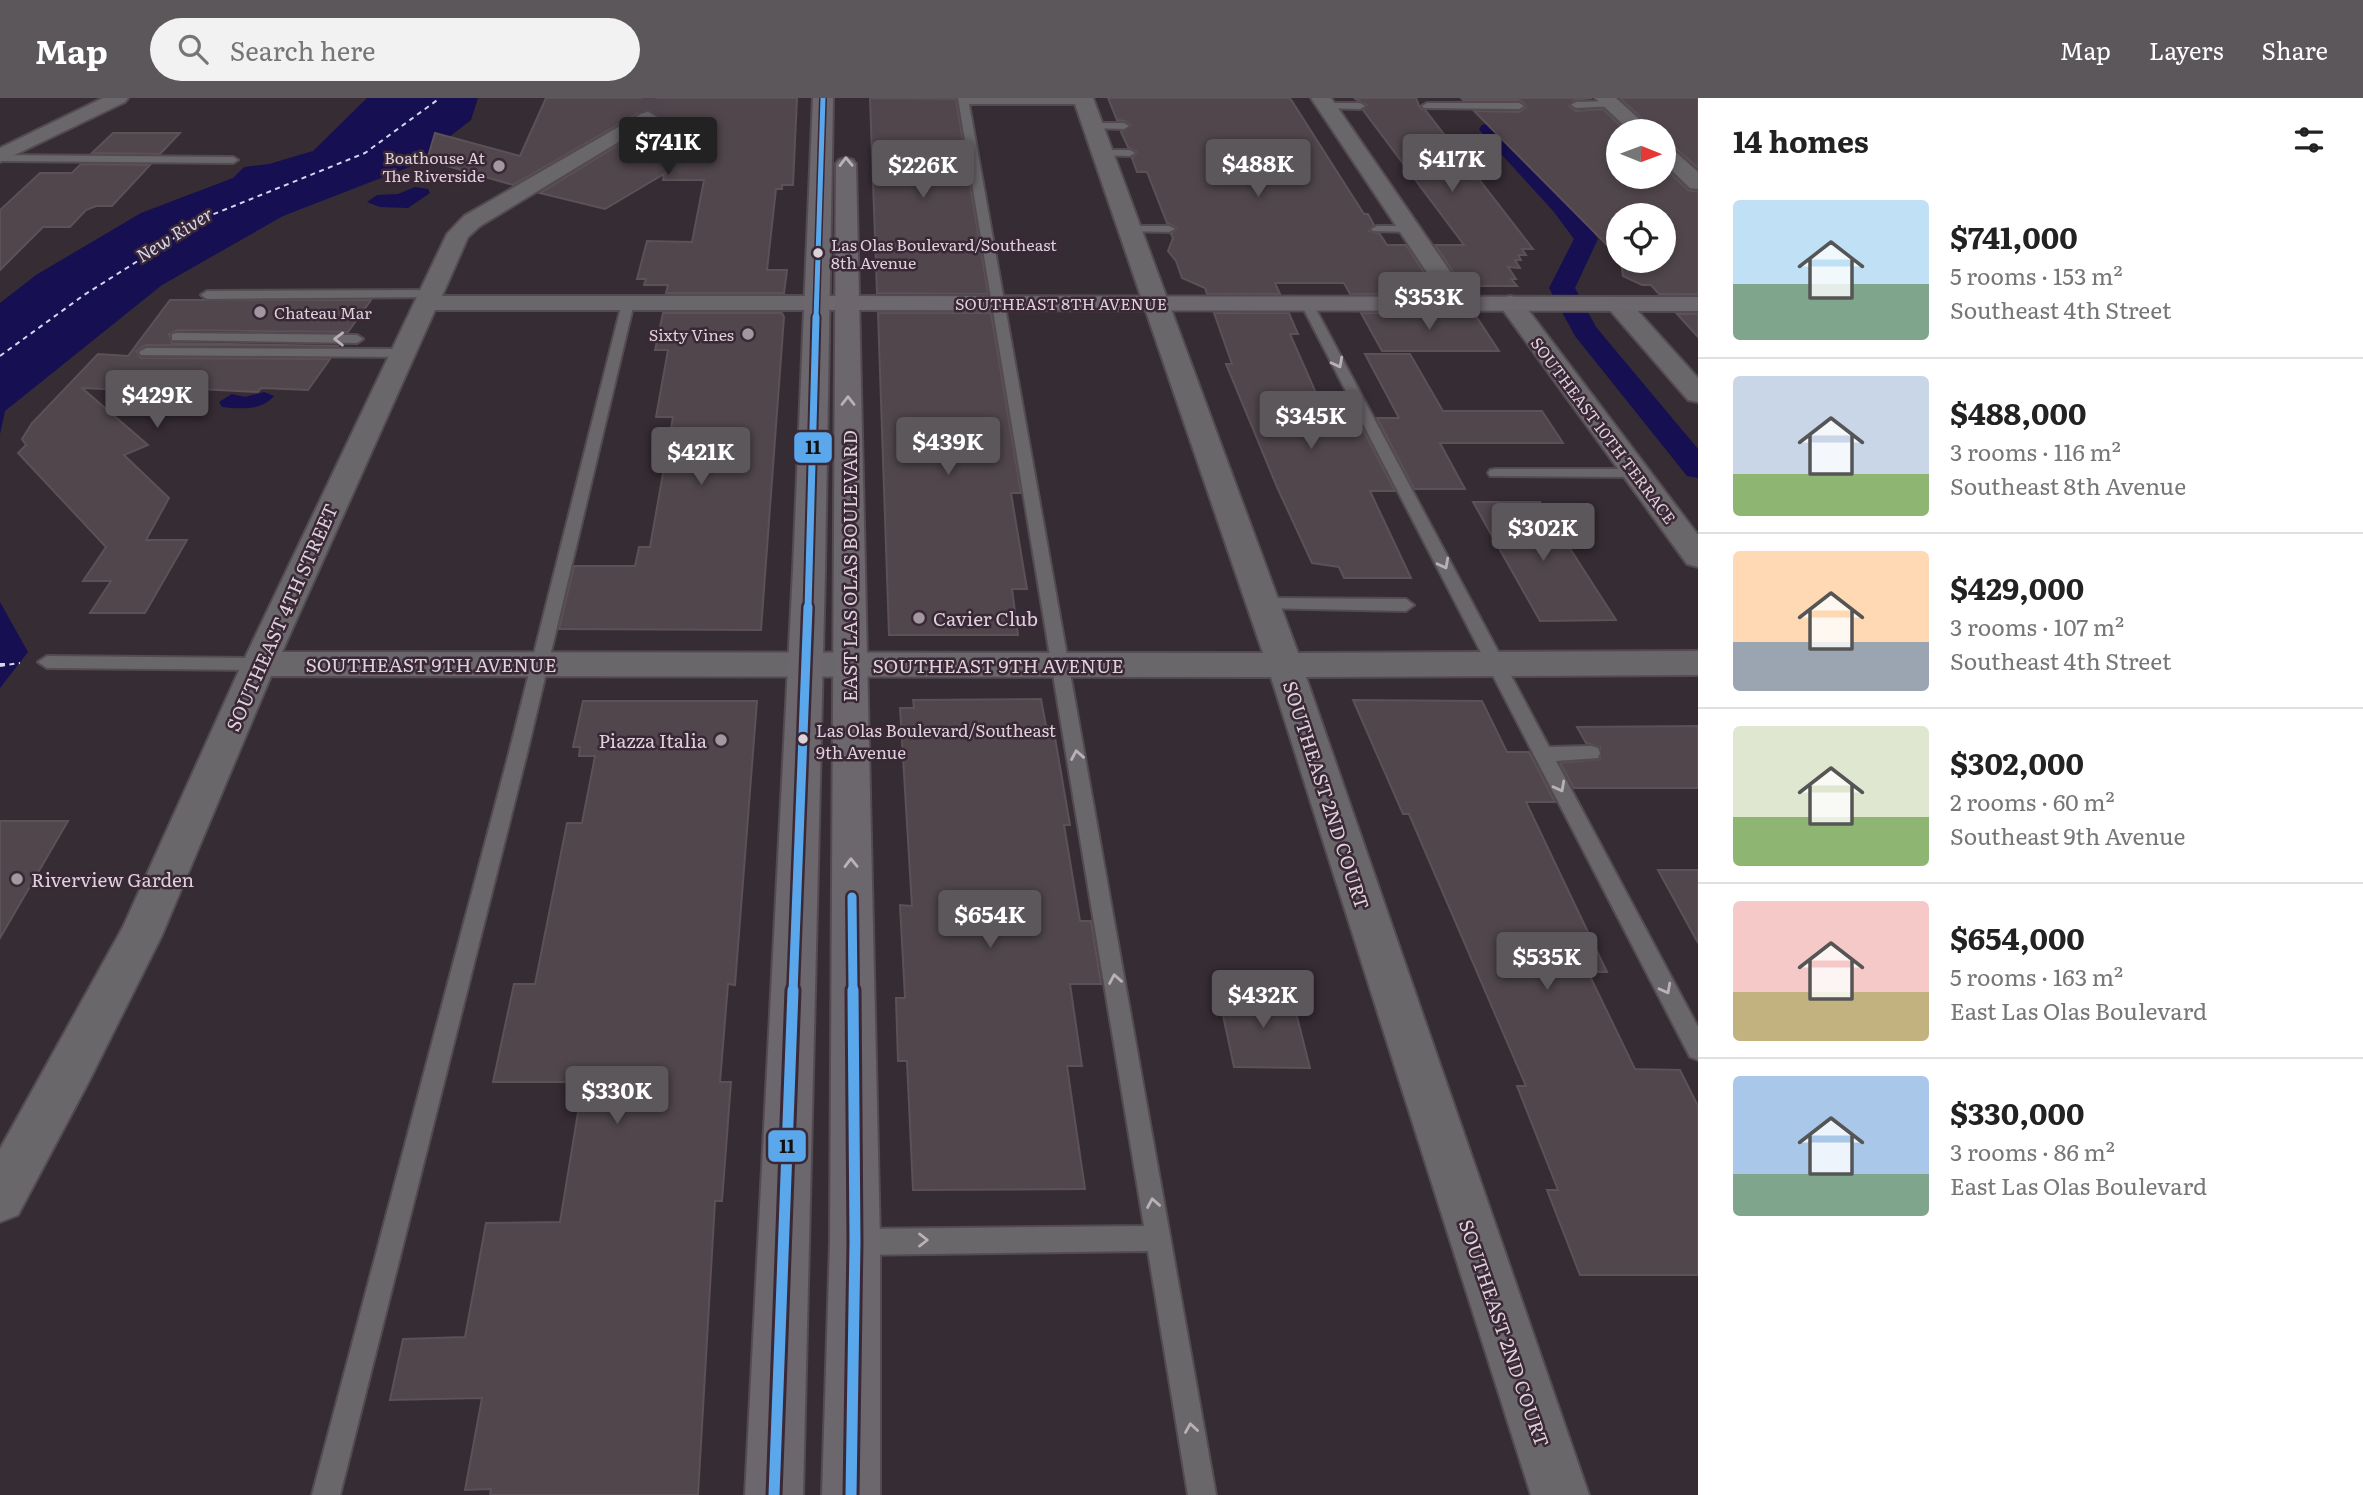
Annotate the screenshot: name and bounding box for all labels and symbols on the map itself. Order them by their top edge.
pin: $741K [619,118,717,177]
north arrow [1606,119,1676,189]
pin: $417K [1403,134,1501,194]
pin: $226K [874,140,972,200]
pin: $488K [1209,140,1307,199]
place label: Boathouse At The Riverside [382,145,486,187]
one-way arrow [838,156,854,166]
marker: Boathouse At The Riverside [491,158,507,174]
water label: New River [130,200,218,268]
place label: Las Olas Boulevard/Southeast 8th Avenue [831,232,1057,274]
marker: Las Olas Boulevard/Southeast 8th Avenue [811,246,825,260]
pin: $353K [1380,272,1478,332]
street label: SOUTHEAST 8TH AVENUE [955,291,1167,315]
place label: Chateau Mar [274,300,372,324]
marker: Chateau Mar [252,304,268,320]
place label: Sixty Vines [649,322,734,346]
marker: Sixty Vines [740,326,756,342]
one-way arrow [333,331,343,347]
street label: SOUTHEAST 10TH TERRACE [1526,332,1682,528]
one-way arrow [1329,356,1343,368]
pin: $429K [108,370,206,430]
pin: $345K [1262,392,1360,451]
one-way arrow [840,395,856,405]
pin: $439K [899,418,997,477]
pin: $421K [652,428,750,487]
street label: EAST LAS OLAS BOULEVARD [835,430,863,702]
line badge: 11 [793,431,833,464]
text: 11 [805,432,821,460]
street label: SOUTHEAST 4TH STREET [218,499,344,735]
pin: $302K [1494,504,1592,563]
one-way arrow [1435,557,1449,569]
place label: Cavier Club [933,604,1038,632]
marker: Cavier Club [911,610,927,626]
street label: SOUTHEAST 9TH AVENUE [305,650,557,678]
street label: SOUTHEAST 9TH AVENUE [872,651,1124,679]
street label: SOUTHEAST 2ND COURT [1277,677,1377,913]
place label: Las Olas Boulevard/Southeast 9th Avenue [816,717,1056,764]
place label: Piazza Italia [598,726,708,754]
marker: Piazza Italia [713,732,729,748]
marker: Las Olas Boulevard/Southeast 9th Avenue [796,732,810,746]
one-way arrow [1070,749,1085,761]
one-way arrow [1552,780,1566,793]
one-way arrow [843,858,858,869]
place label: Riverview Garden [31,865,194,893]
marker: Riverview Garden [9,871,25,887]
pin: $654K [941,890,1039,950]
pin: $535K [1498,932,1596,992]
pin: $432K [1214,970,1312,1030]
one-way arrow [1108,973,1123,985]
one-way arrow [1658,982,1671,994]
pin: $330K [568,1066,666,1126]
line badge: 11 [767,1129,807,1163]
text: 11 [779,1131,795,1159]
one-way arrow [1147,1197,1162,1209]
street label: SOUTHEAST 2ND COURT [1453,1215,1557,1451]
one-way arrow [918,1232,929,1248]
one-way arrow [1184,1422,1199,1434]

